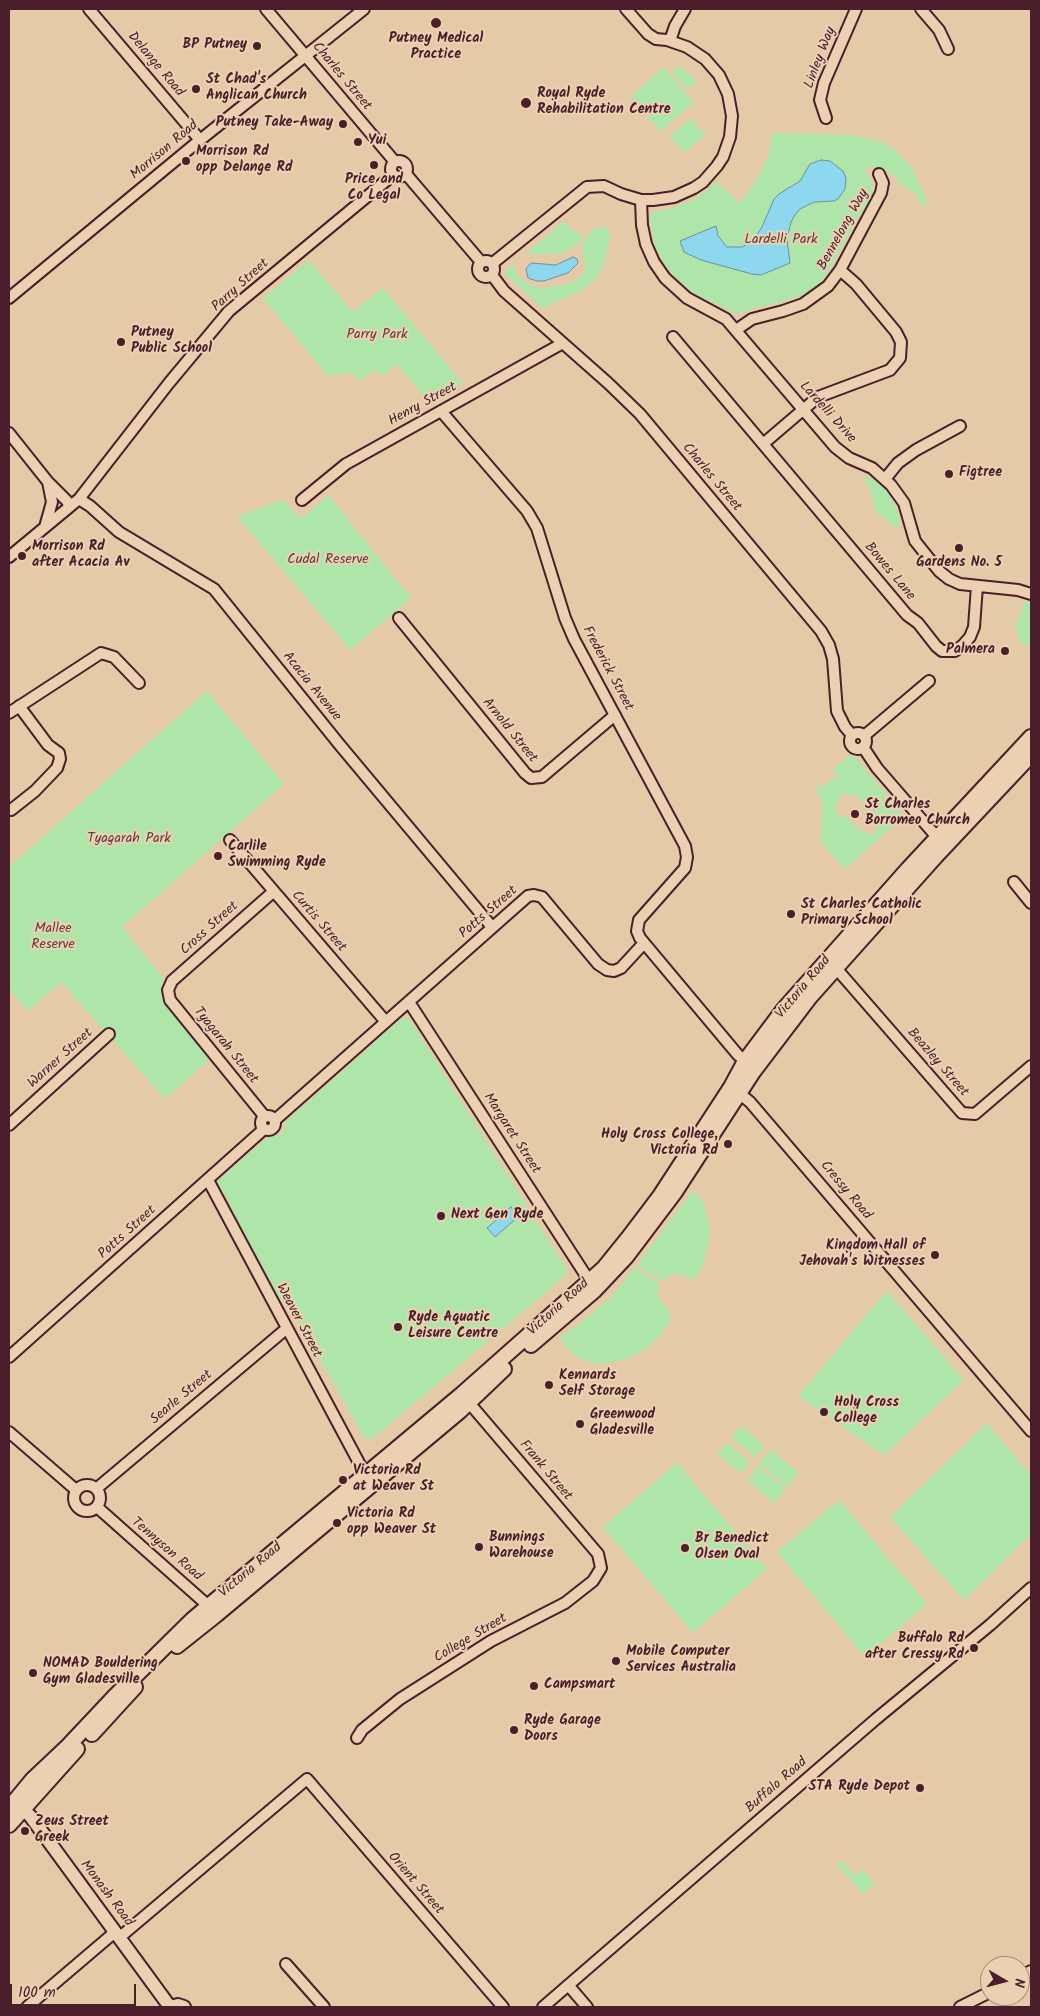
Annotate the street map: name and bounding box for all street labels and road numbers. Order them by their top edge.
street label: Linley Way [802,25,840,91]
street label: Delange Road [123,29,187,101]
street label: Charles Street [308,39,374,115]
street label: Morrison Road [128,118,202,184]
street label: Bennelong Way [815,187,873,273]
street label: Parry Street [209,256,273,316]
street label: Henry Street [386,379,460,431]
street label: Lardelli Drive [795,379,859,447]
street label: Charles Street [678,440,744,516]
street label: Bowes Lane [860,540,918,604]
street label: Frederick Street [578,624,636,714]
street label: Acacia Avenue [278,649,344,725]
street label: Arnold Street [478,695,540,767]
street label: Potts Street [456,883,522,943]
street label: Curtis Street [287,888,349,956]
street label: Cross Street [177,899,243,959]
street label: Victoria Road [773,953,835,1023]
street label: Tyagarah Street [189,1004,261,1088]
street label: Warner Street [25,1025,97,1093]
street label: Beazley Street [903,1025,971,1101]
street label: Margaret Street [479,1090,543,1178]
street label: Cressy Road [816,1158,874,1224]
street label: Potts Street [96,1203,160,1263]
street label: Victoria Road [525,1276,593,1340]
street label: Weaver Street [271,1281,325,1361]
street label: Searle Street [148,1367,216,1429]
street label: Frank Street [515,1437,575,1505]
street label: Tennyson Road [127,1515,205,1585]
street label: Victoria Road [216,1540,286,1602]
street label: College Street [432,1611,510,1667]
street label: Buffalo Road [743,1755,811,1817]
street label: Orient Street [383,1849,447,1919]
street label: Monash Road [76,1858,136,1930]

